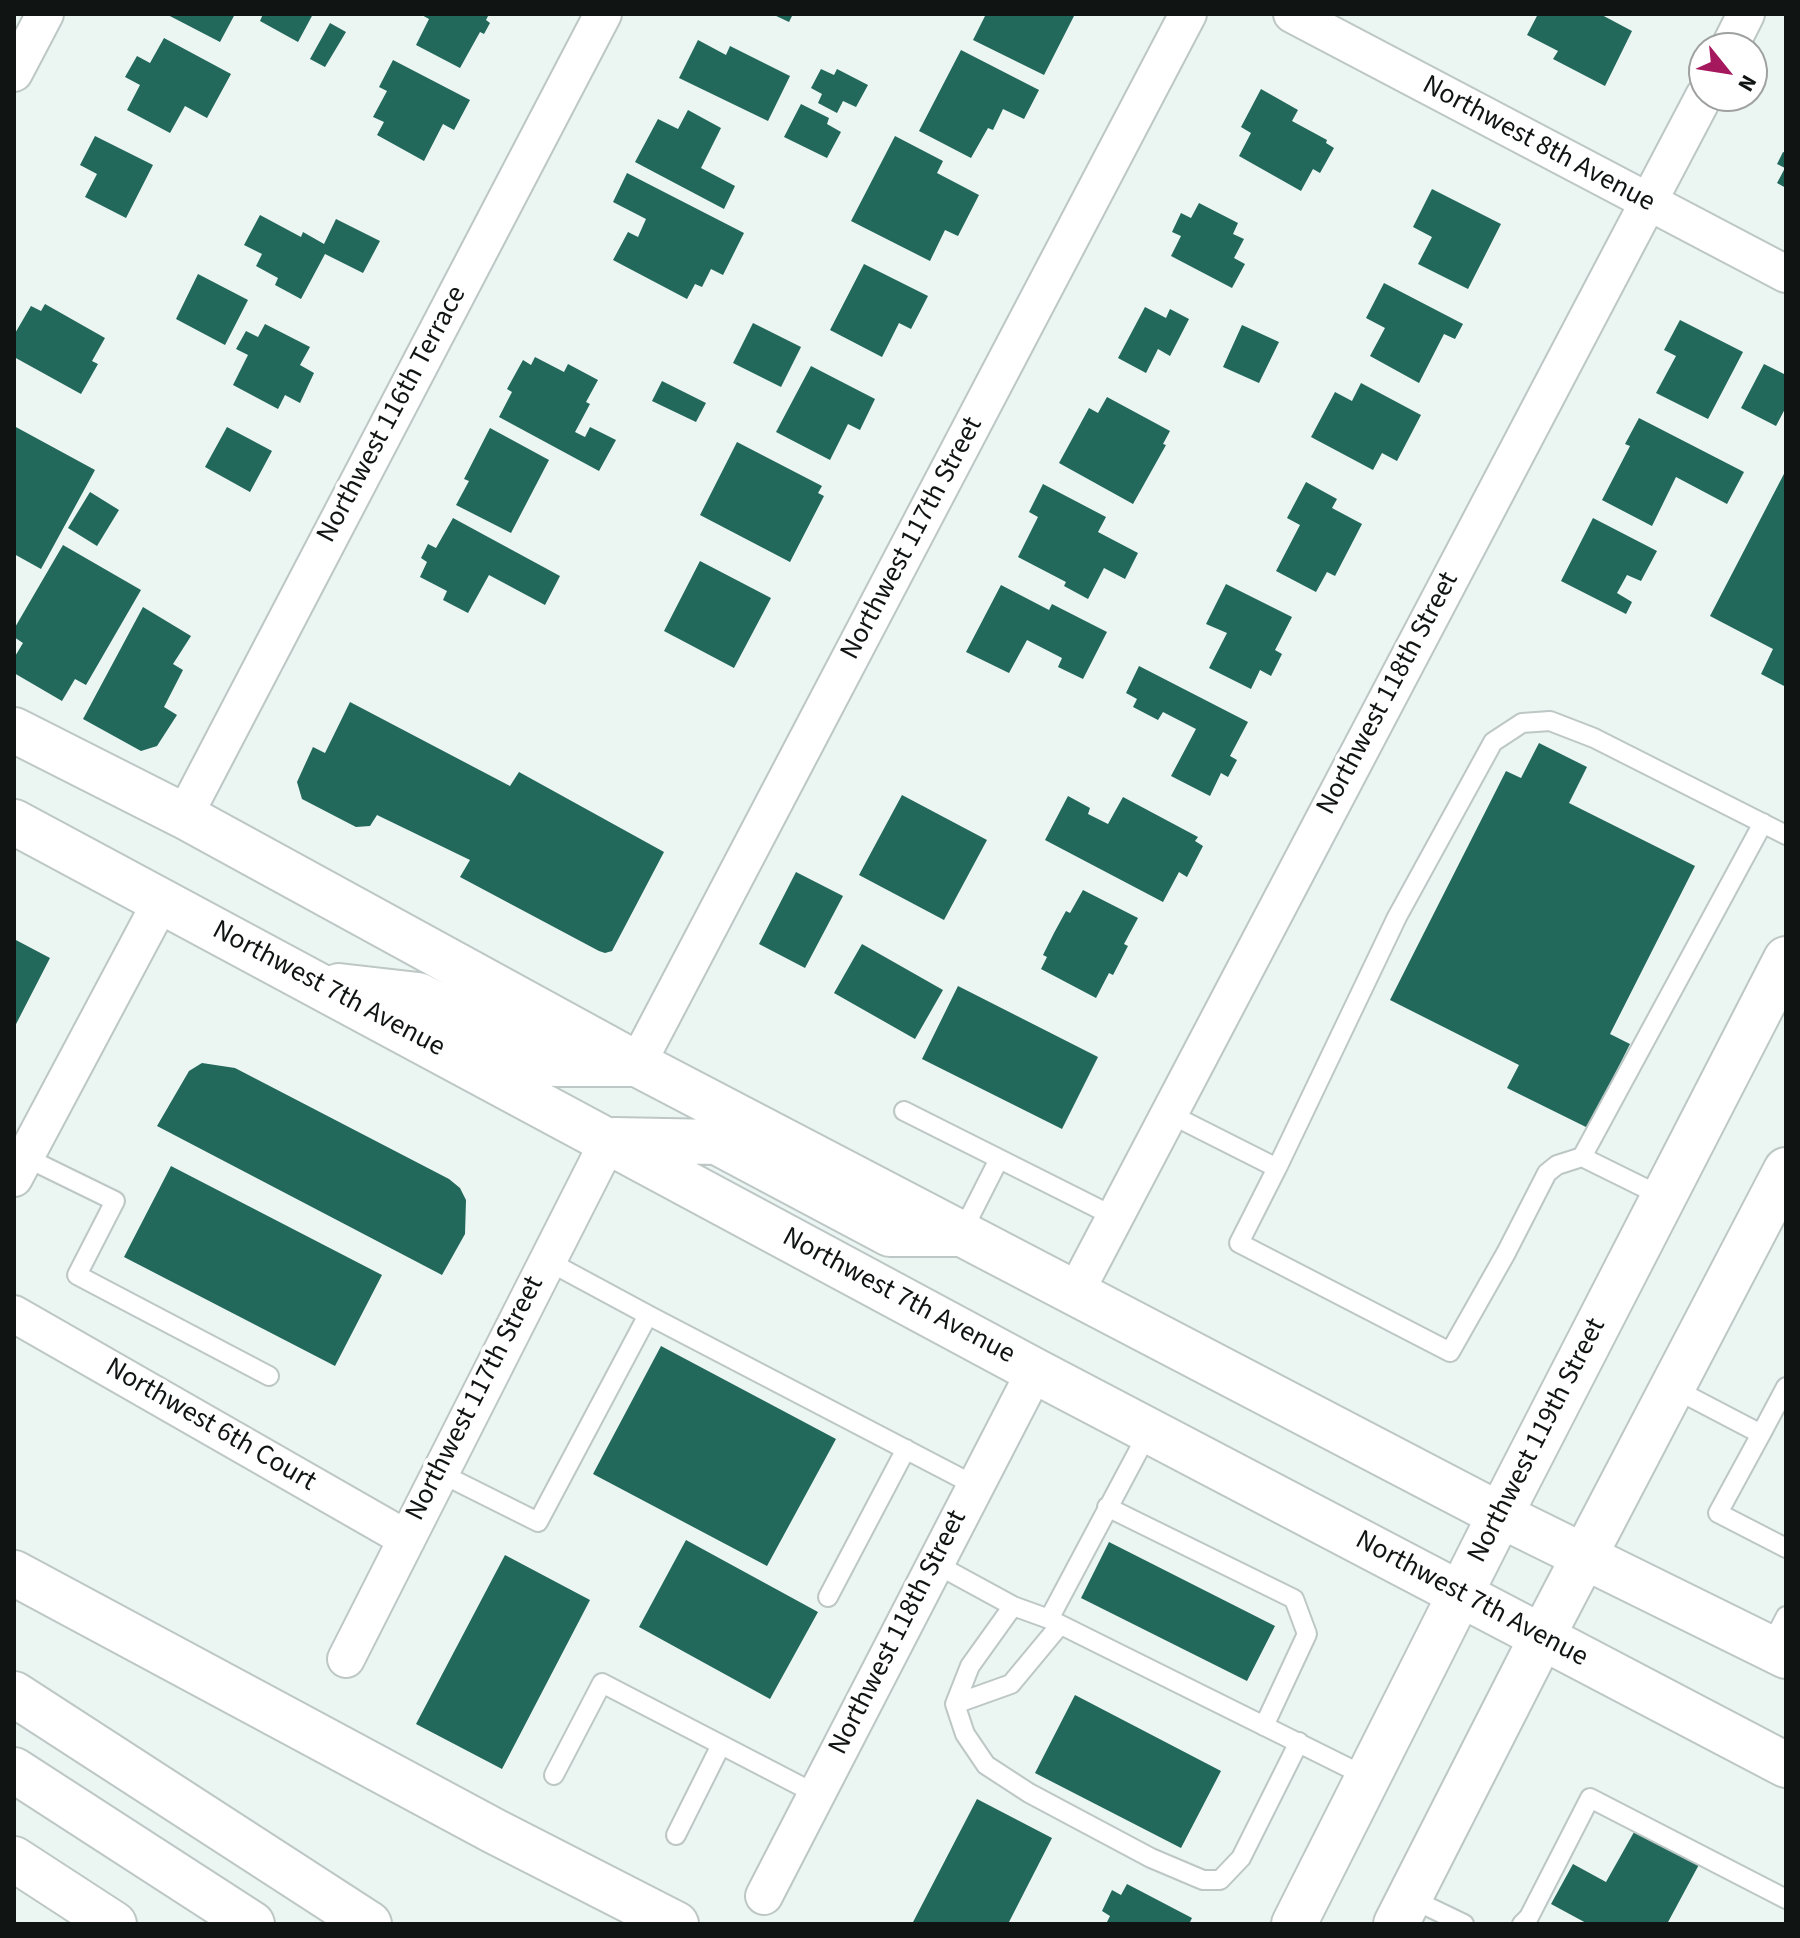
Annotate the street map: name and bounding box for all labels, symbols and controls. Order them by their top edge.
north arrow [1688,32,1768,112]
text: N [1730,69,1765,97]
street label: Northwest 8th Avenue [1416,70,1660,220]
street label: Northwest 116th Terrace [311,281,475,549]
street label: Northwest 117th Street [835,412,991,666]
street label: Northwest 118th Street [1311,567,1467,821]
street label: Northwest 7th Avenue [206,915,450,1065]
street label: Northwest 7th Avenue [776,1222,1020,1372]
street label: Northwest 117th Street [400,1271,552,1527]
street label: Northwest 119th Street [1462,1313,1614,1569]
street label: Northwest 6th Court [99,1352,321,1500]
street label: Northwest 118th Street [823,1505,975,1761]
street label: Northwest 7th Avenue [1349,1525,1593,1675]

